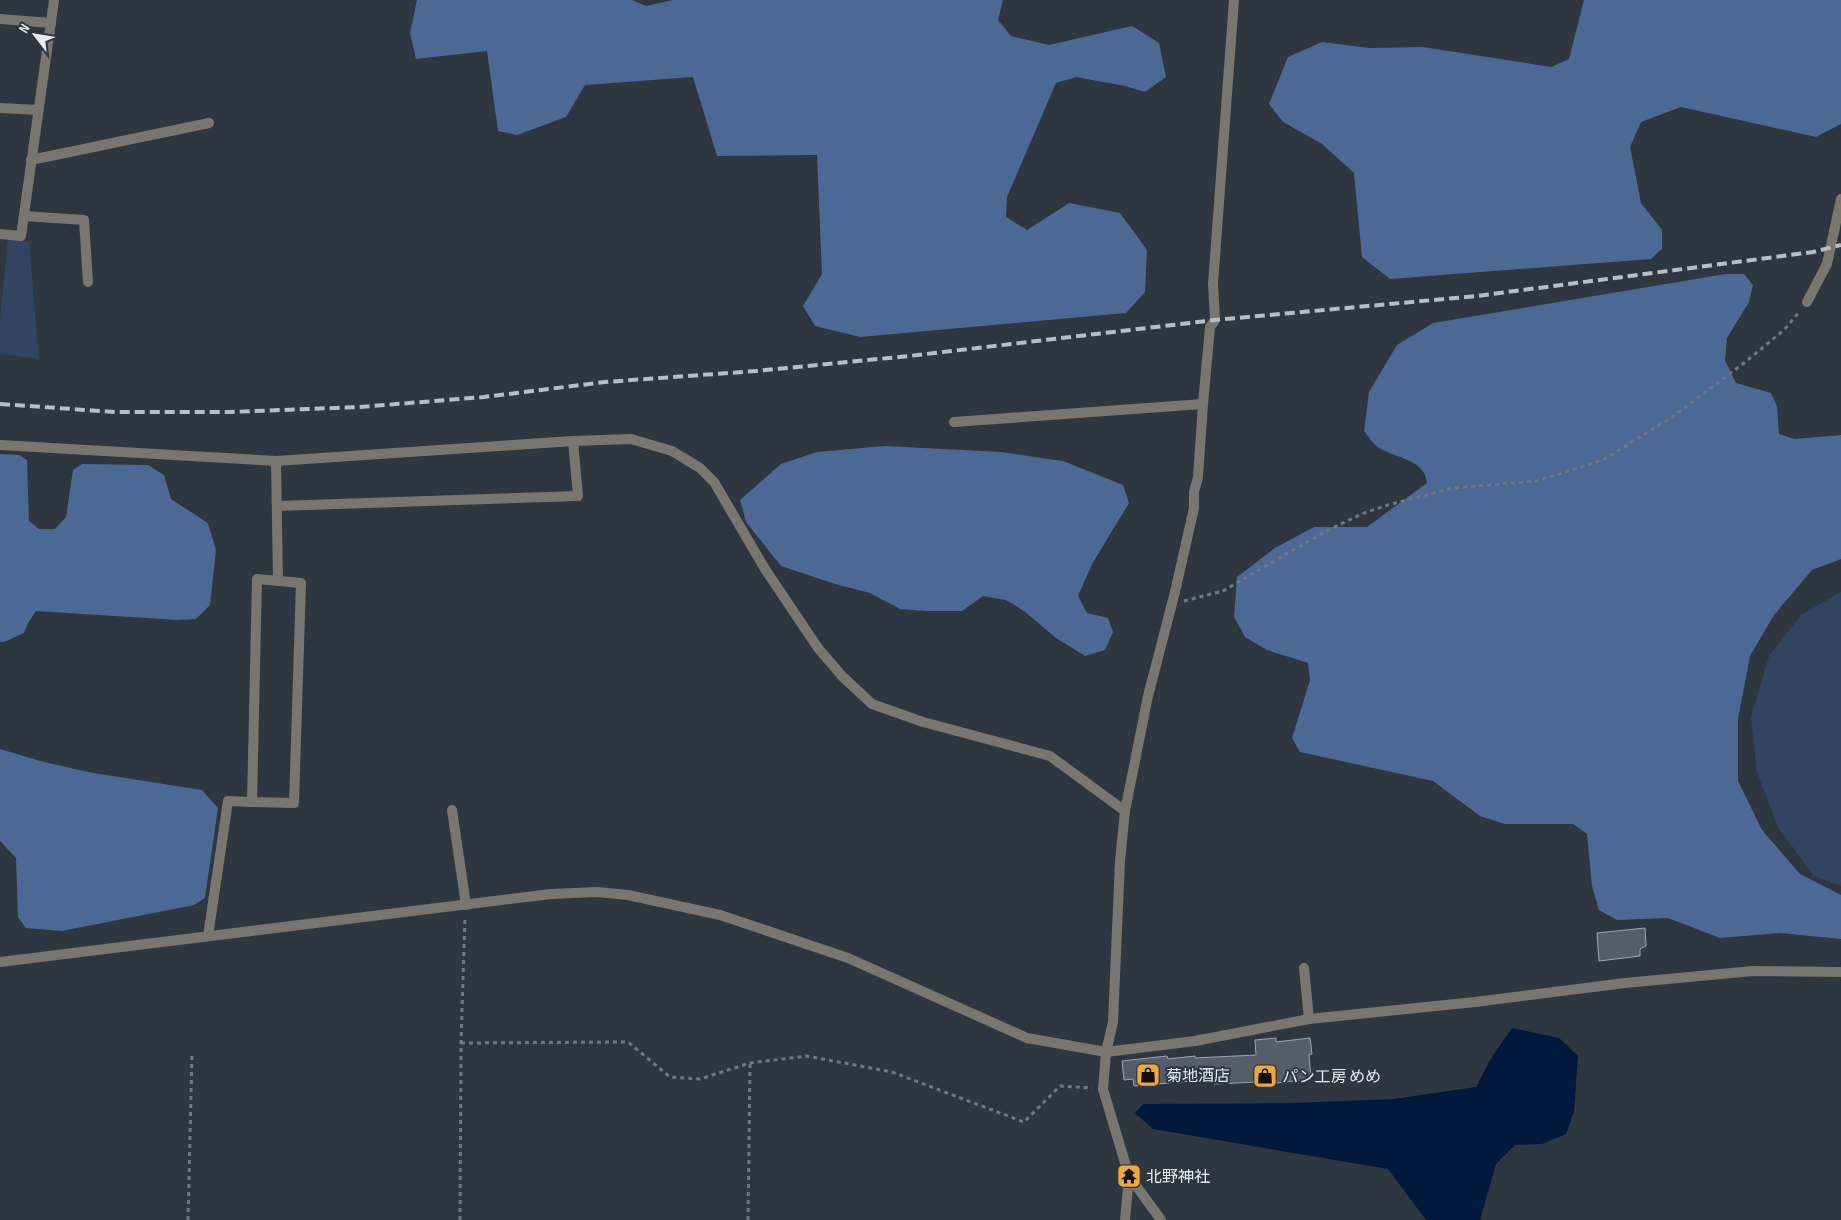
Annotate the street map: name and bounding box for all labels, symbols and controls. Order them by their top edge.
north arrow [10,10,60,60]
text: N [15,21,33,36]
shop icon: 菊地酒店 [1135,1062,1161,1088]
shop icon: パン工房 めめ [1252,1063,1278,1089]
place label: 菊地酒店 [1166,1067,1230,1086]
place label: パン工房 めめ [1282,1068,1381,1087]
temple icon: 北野神社 [1116,1163,1142,1189]
place label: 北野神社 [1146,1168,1210,1187]

